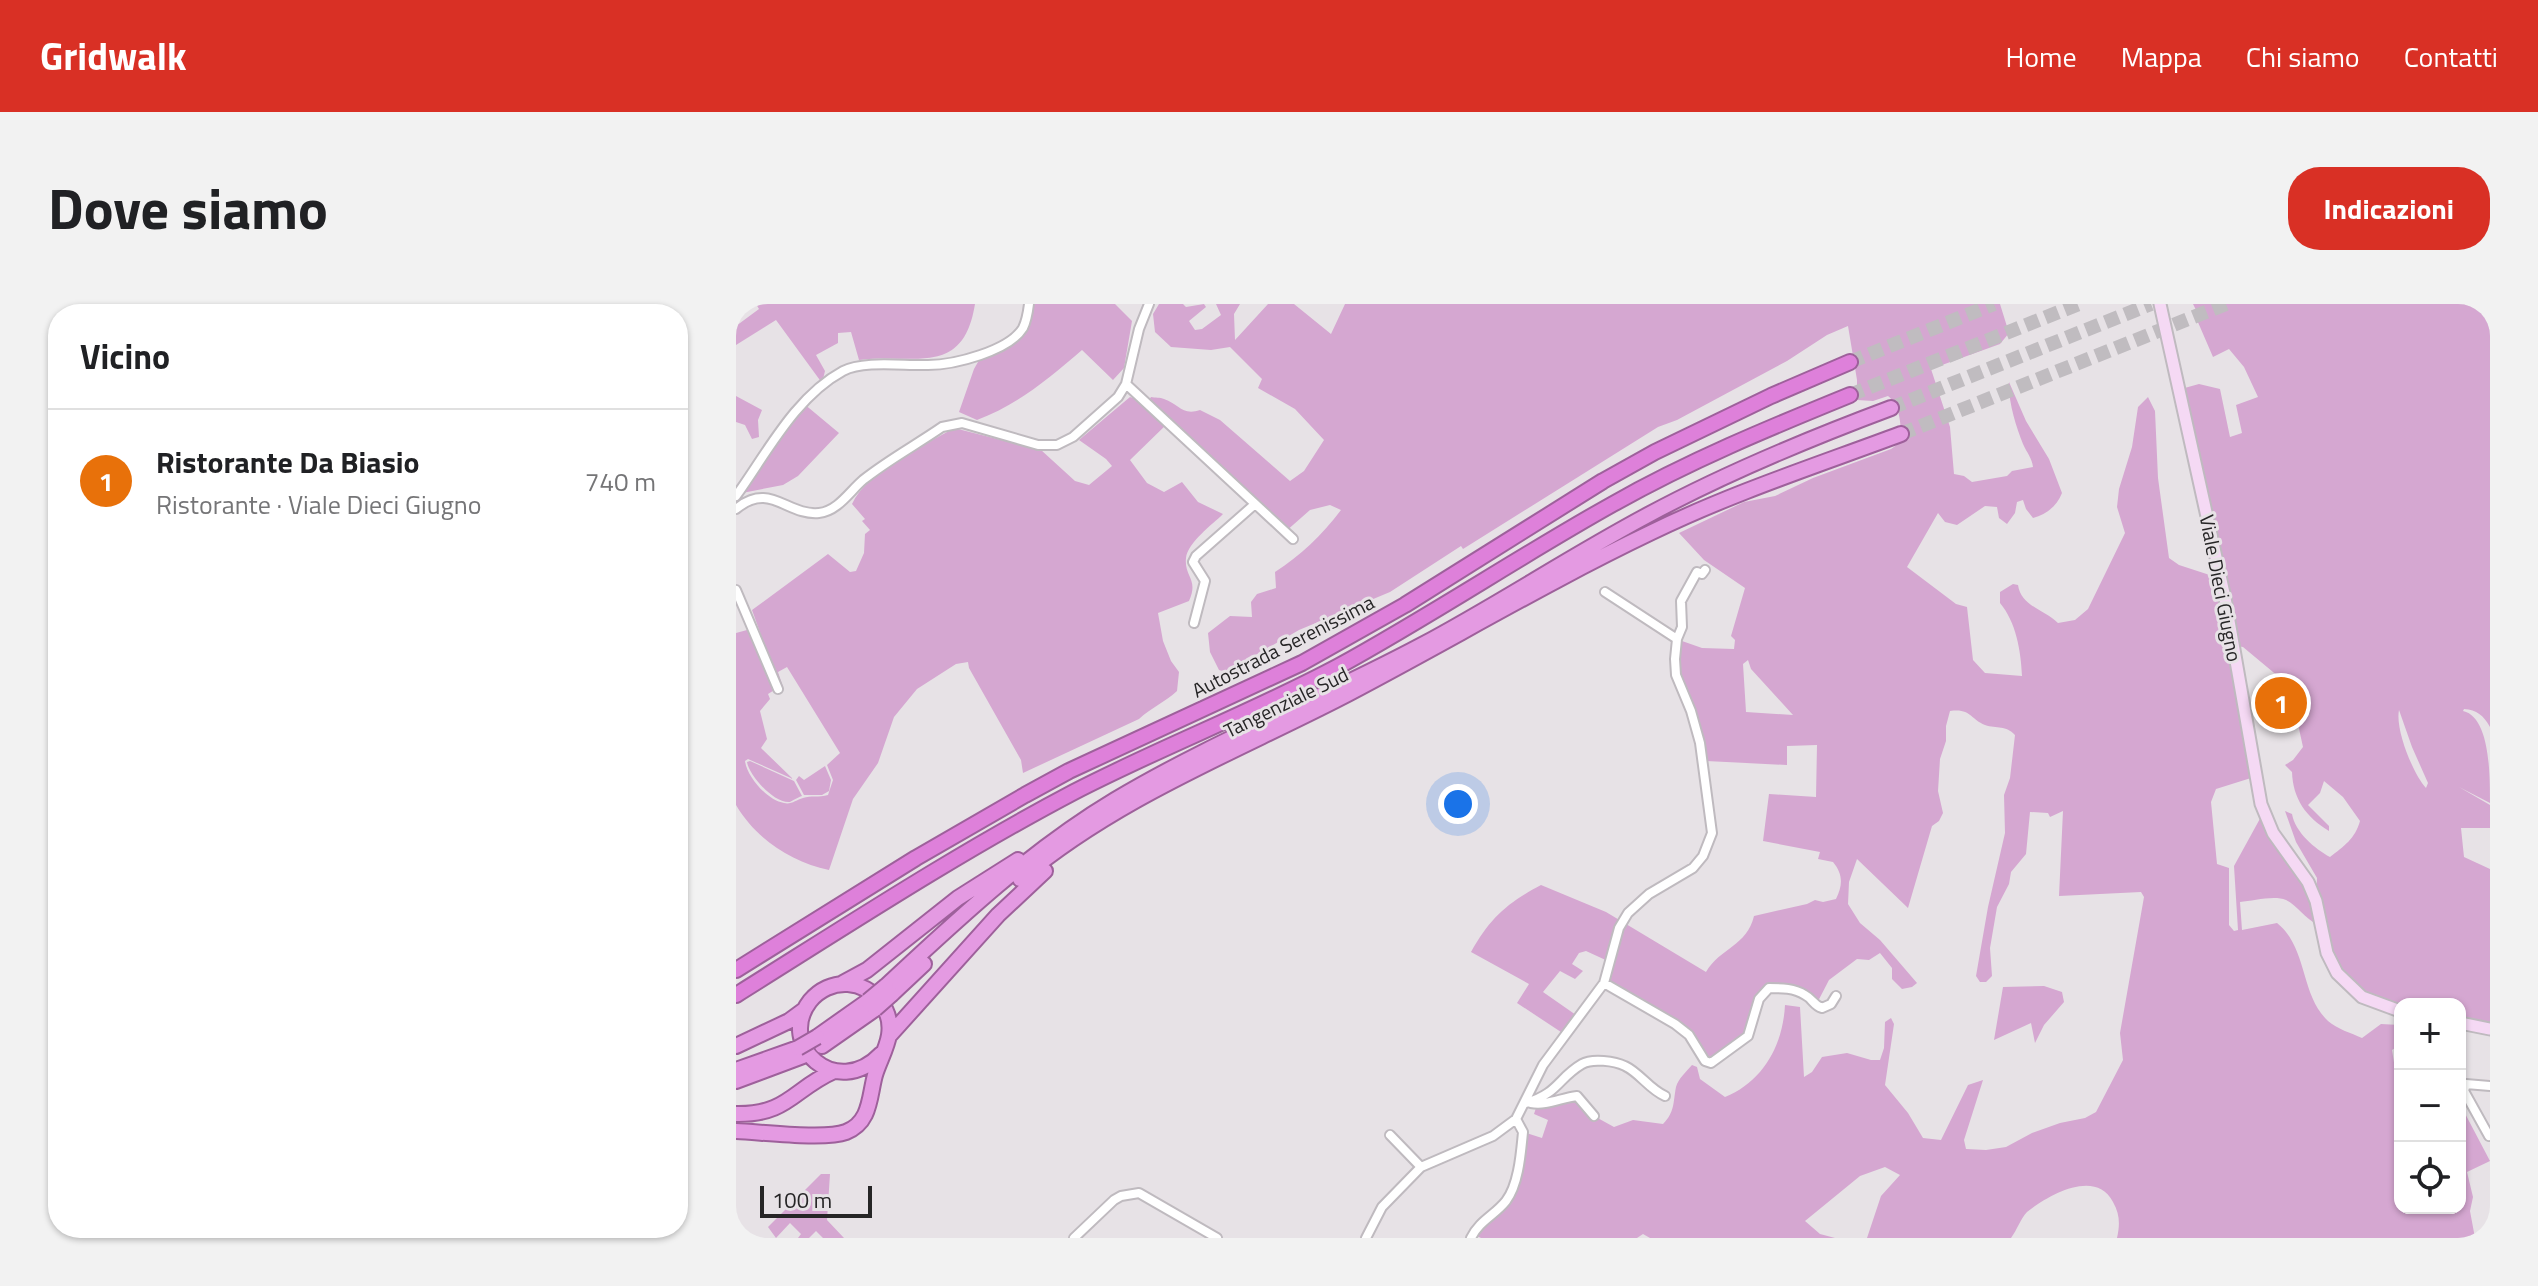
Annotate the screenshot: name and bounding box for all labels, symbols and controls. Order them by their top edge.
text: Gridwalk [40,27,187,85]
text: Home [2006,35,2077,78]
text: Mappa [2121,35,2202,78]
text: Chi siamo [2246,35,2360,78]
text: Contatti [2404,35,2498,78]
text: Dove siamo [48,166,328,251]
button: Indicazioni [2288,167,2490,250]
text: Vicino [80,330,170,382]
text: Ristorante Da Biasio [156,439,420,485]
text: 1 [99,462,113,501]
text: 740 m [585,462,656,501]
text: Ristorante · Viale Dieci Giugno [156,485,482,524]
street label: Viale Dieci Giugno [2192,512,2250,664]
street label: Autostrada Serenissima [1186,587,1380,705]
street label: Tangenziale Sud [1218,658,1354,746]
pin: 1 [2255,673,2307,733]
your location [1438,784,1478,824]
map controls [2394,998,2466,1214]
button: + [2394,998,2466,1070]
button: − [2394,1070,2466,1142]
button: locate [2394,1142,2466,1214]
scale bar [760,1182,872,1218]
text: 100 m [772,1183,832,1217]

